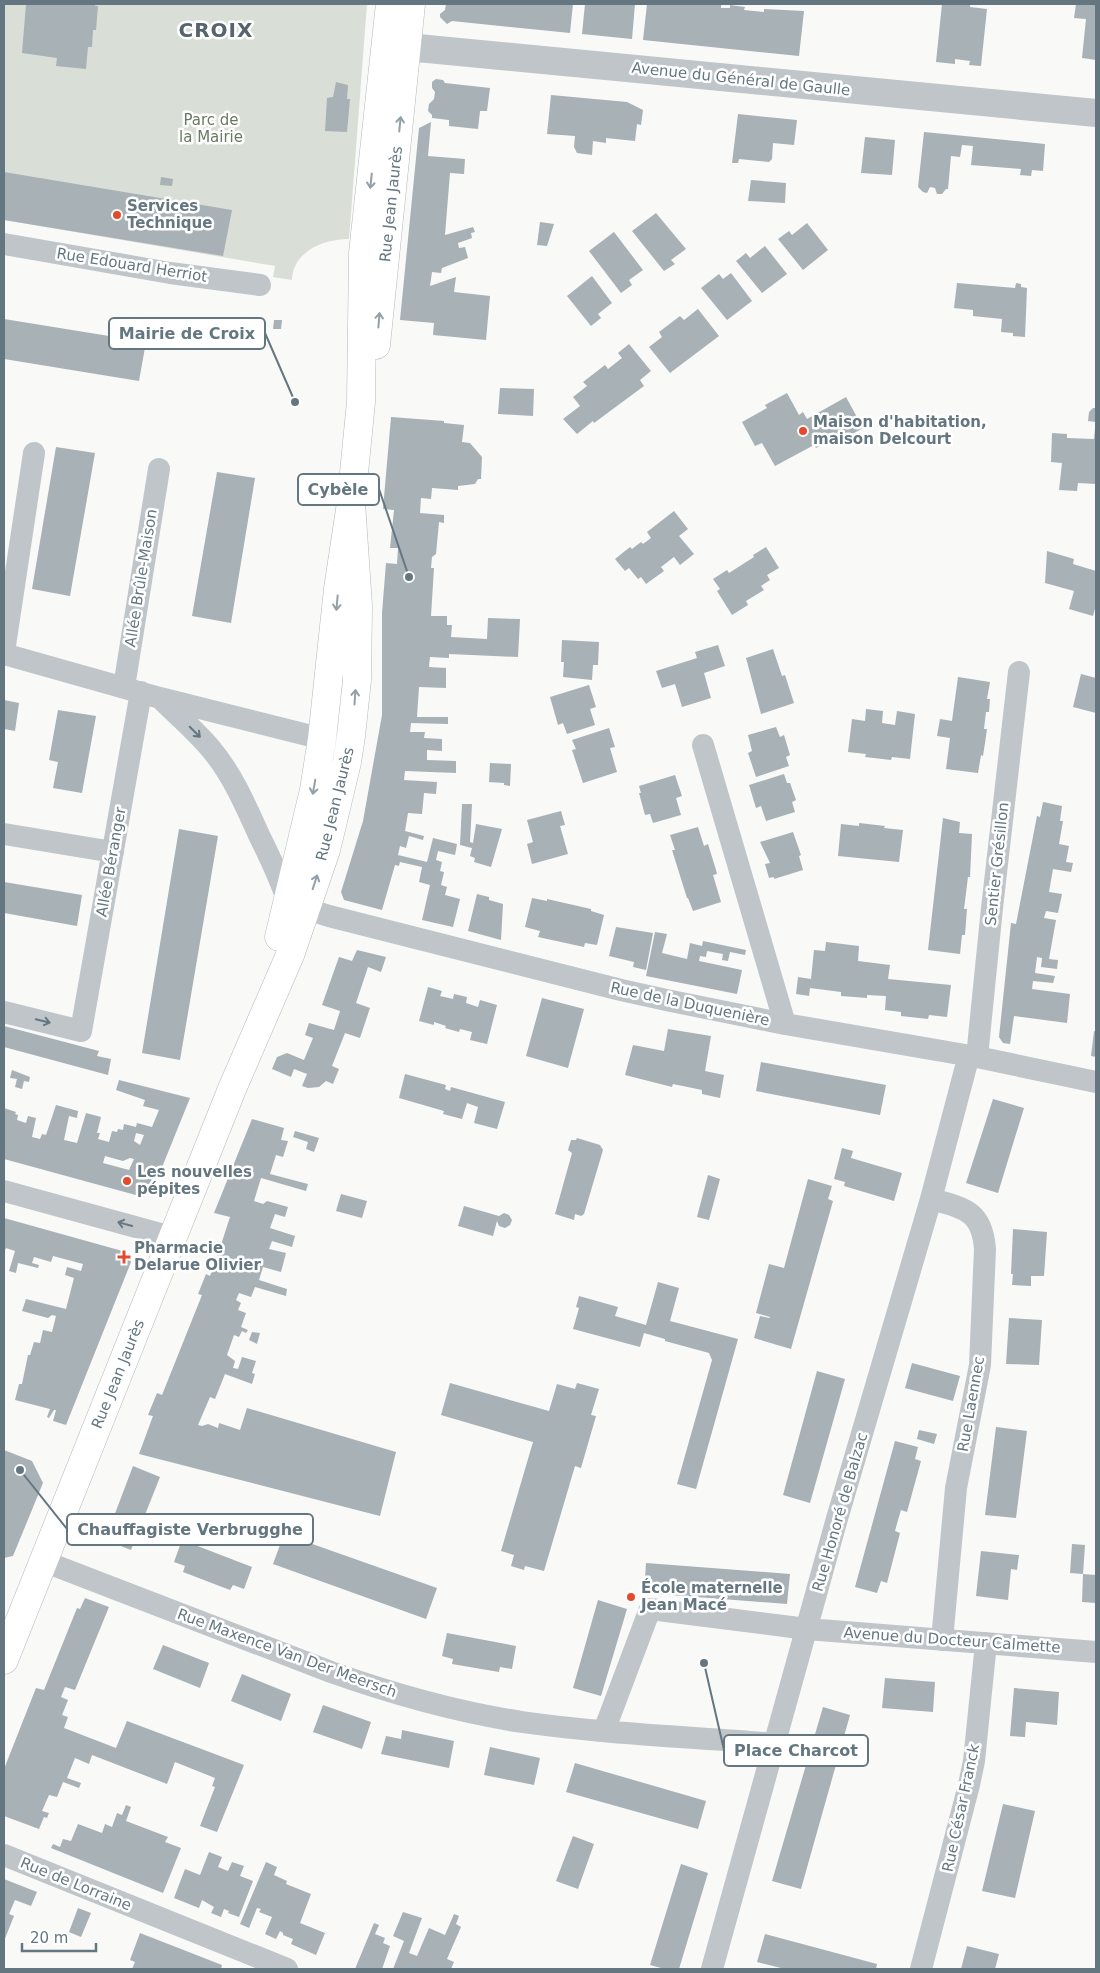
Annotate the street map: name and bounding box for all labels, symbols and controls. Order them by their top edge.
district label: CROIX [179,18,253,42]
street label: Avenue du Général de Gaulle [631,59,851,99]
park label: Parc de la Mairie [179,111,243,146]
one-way arrow [395,116,405,132]
street label: Rue Jean Jaurès [376,145,406,263]
one-way arrow [366,172,376,188]
place label: Services Technique [127,197,212,232]
marker: Services Technique [111,209,123,221]
street label: Rue Edouard Herriot [55,244,209,286]
one-way arrow [375,312,384,328]
callout: Mairie de Croix [109,318,265,349]
text: Mairie de Croix [119,324,256,343]
place label: Maison d'habitation, maison Delcourt [813,413,987,448]
marker: Maison d'habitation, maison Delcourt [797,425,809,437]
callout: Cybèle [298,474,379,505]
text: Cybèle [308,480,369,499]
street label: Allée Brûle-Maison [121,508,161,648]
one-way arrow [332,595,342,611]
one-way arrow [351,690,360,706]
one-way arrow [189,725,201,738]
street label: Rue Jean Jaurès [312,745,358,863]
one-way arrow [309,778,319,794]
street label: Sentier Grésillon [982,801,1012,927]
street label: Allée Béranger [92,805,130,918]
one-way arrow [311,874,321,890]
street label: Rue de la Duquenière [609,978,771,1030]
one-way arrow [34,1017,50,1026]
place label: Les nouvelles pépites [137,1163,252,1198]
marker: Les nouvelles pépites [121,1175,133,1187]
one-way arrow [118,1219,134,1229]
place label: Pharmacie Delarue Olivier [134,1239,261,1274]
marker: Pharmacie Delarue Olivier [118,1251,130,1263]
street label: Rue Jean Jaurès [88,1317,148,1431]
street label: Rue Laennec [954,1355,988,1453]
street label: Rue Honoré de Balzac [809,1430,871,1594]
callout: Chauffagiste Verbrugghe [67,1514,313,1545]
text: Chauffagiste Verbrugghe [77,1520,303,1539]
place label: École maternelle Jean Macé [640,1578,783,1614]
marker: École maternelle Jean Macé [625,1591,637,1603]
street label: Rue Maxence Van Der Meersch [175,1605,399,1701]
street label: Avenue du Docteur Calmette [843,1623,1061,1657]
callout: Place Charcot [724,1735,868,1766]
text: Place Charcot [734,1741,858,1760]
street label: Rue César Franck [939,1742,983,1874]
street label: Rue de Lorraine [18,1854,134,1914]
scale bar [22,1920,96,1952]
text: 20 m [30,1929,68,1947]

